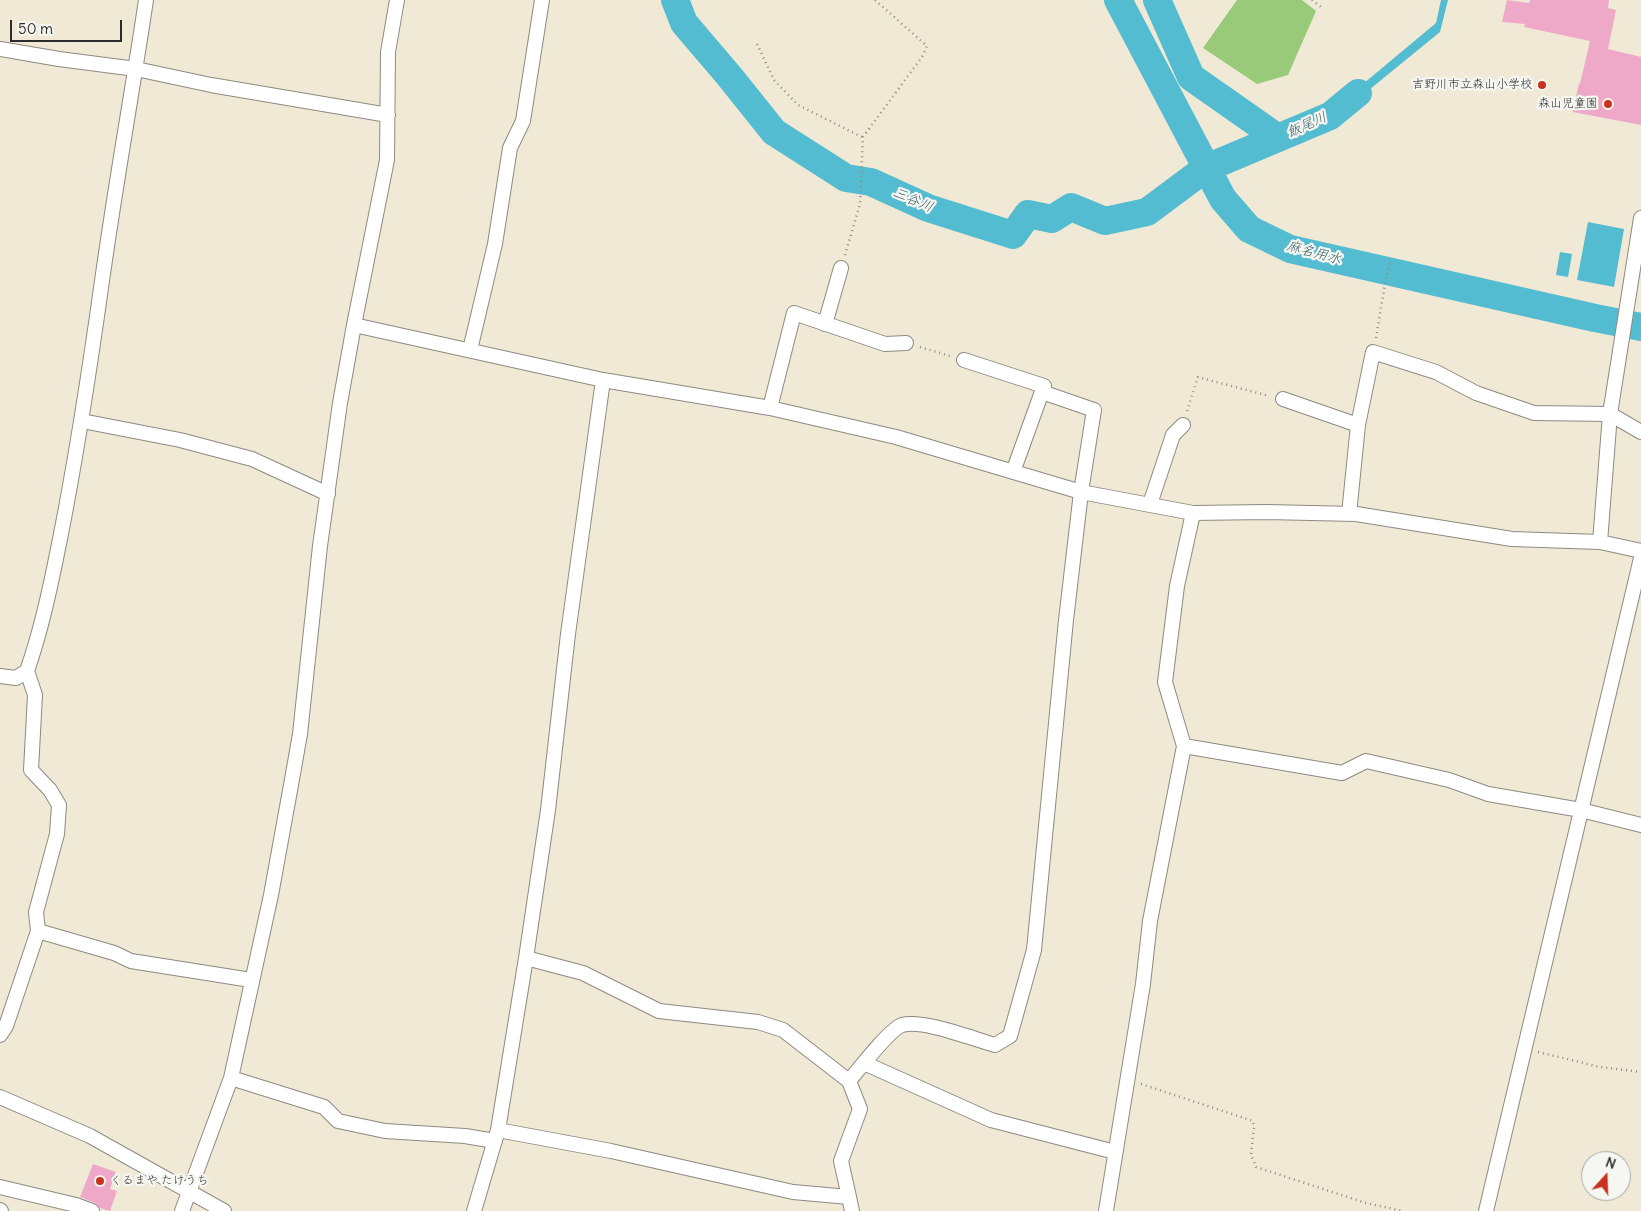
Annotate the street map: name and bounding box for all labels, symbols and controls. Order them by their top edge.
scale bar [12,10,125,42]
text: 50 m [18,19,53,38]
place label: 吉野川市立森山小学校 [1412,78,1532,92]
marker: 吉野川市立森山小学校 [1536,79,1548,91]
place label: 森山児童園 [1538,97,1598,111]
marker: 森山児童園 [1602,98,1614,110]
water label: 飯尾川 [1284,109,1330,141]
water label: 三谷川 [890,184,936,216]
water label: 麻名用水 [1285,238,1343,268]
north arrow [1581,1151,1631,1201]
text: N [1603,1153,1618,1173]
place label: くるまや たけうち [110,1174,209,1188]
marker: くるまや たけうち [94,1175,106,1187]

